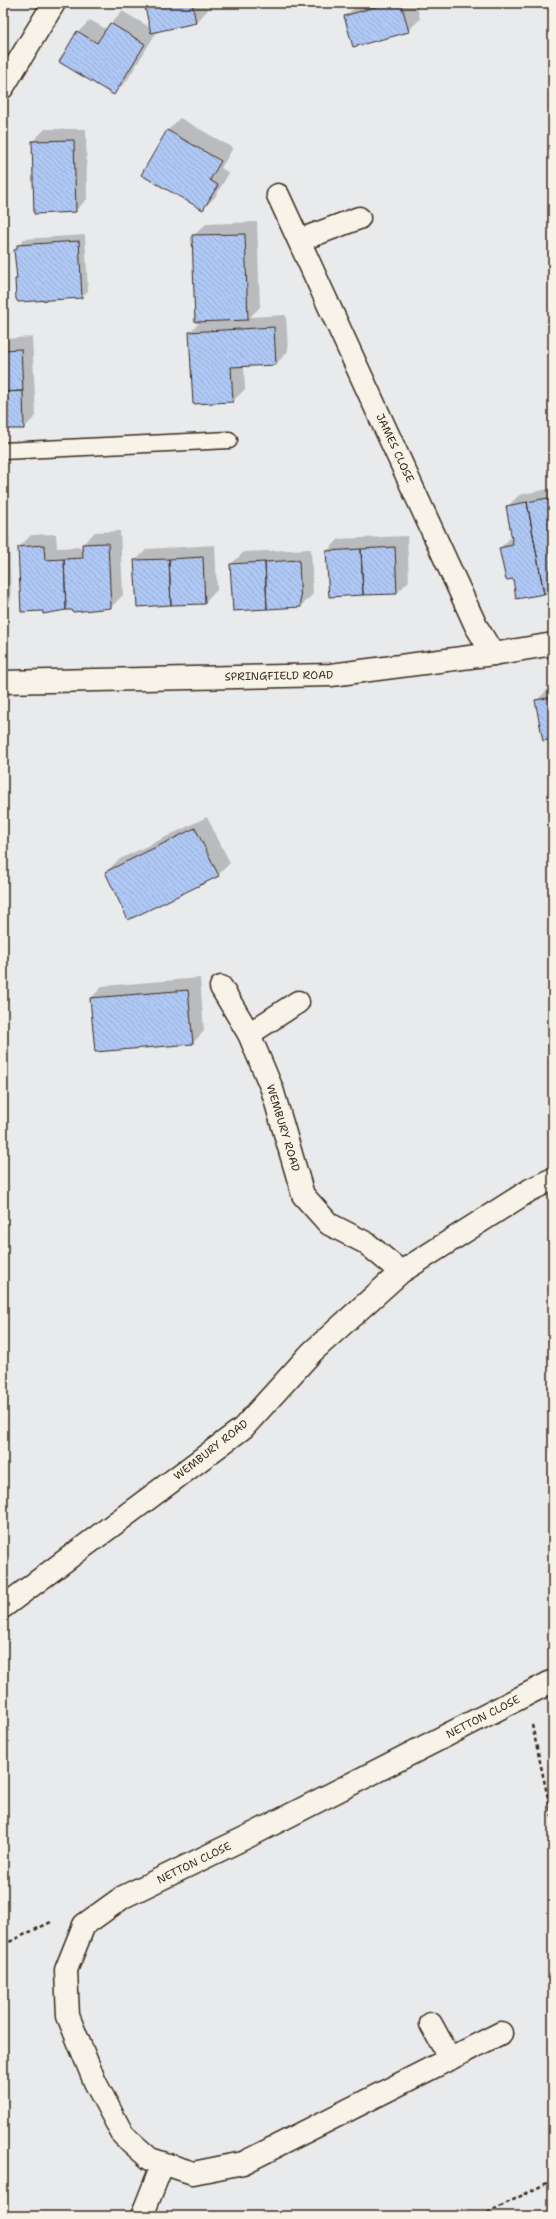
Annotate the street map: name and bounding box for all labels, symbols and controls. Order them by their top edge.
street label: JAMES CLOSE [372,411,418,485]
street label: SPRINGFIELD ROAD [225,668,333,684]
street label: WEMBURY ROAD [263,1083,303,1173]
street label: WEMBURY ROAD [171,1416,251,1484]
street label: NETTON CLOSE [444,1692,523,1742]
street label: NETTON CLOSE [154,1838,234,1887]

